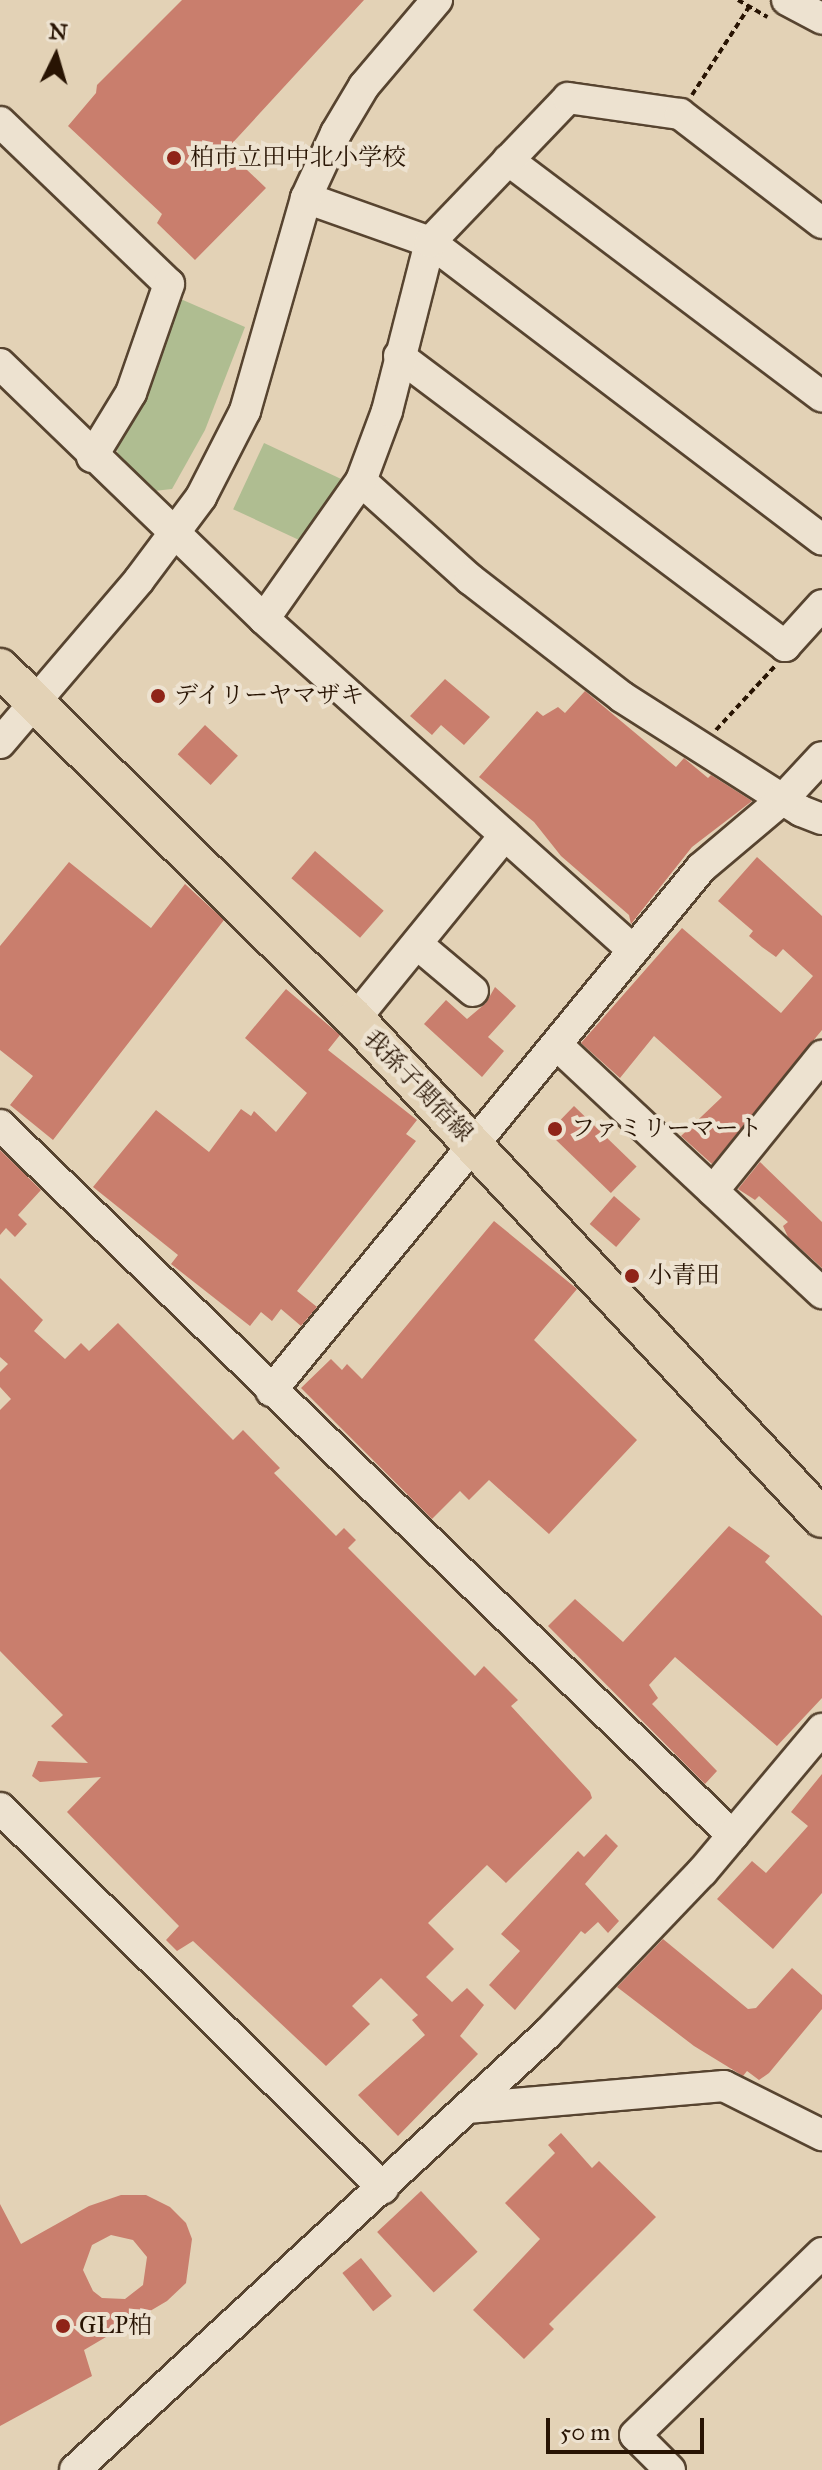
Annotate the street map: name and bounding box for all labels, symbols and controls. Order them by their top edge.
north arrow [16,16,96,96]
text: N [48,17,69,46]
place label: 柏市立田中北小学校 [190,144,406,172]
marker: 柏市立田中北小学校 [165,149,183,167]
place label: デイリーヤマザキ [174,682,366,710]
marker: デイリーヤマザキ [149,687,167,705]
street label: 我孫子関宿線 [358,1024,478,1148]
place label: ファミリーマート [571,1115,763,1143]
marker: ファミリーマート [546,1120,564,1138]
place label: 小青田 [648,1262,720,1290]
marker: 小青田 [623,1267,641,1285]
place label: GLP柏 [79,2312,152,2340]
marker: GLP柏 [54,2317,72,2335]
scale bar [550,2402,708,2452]
text: 50 m [560,2417,610,2447]

